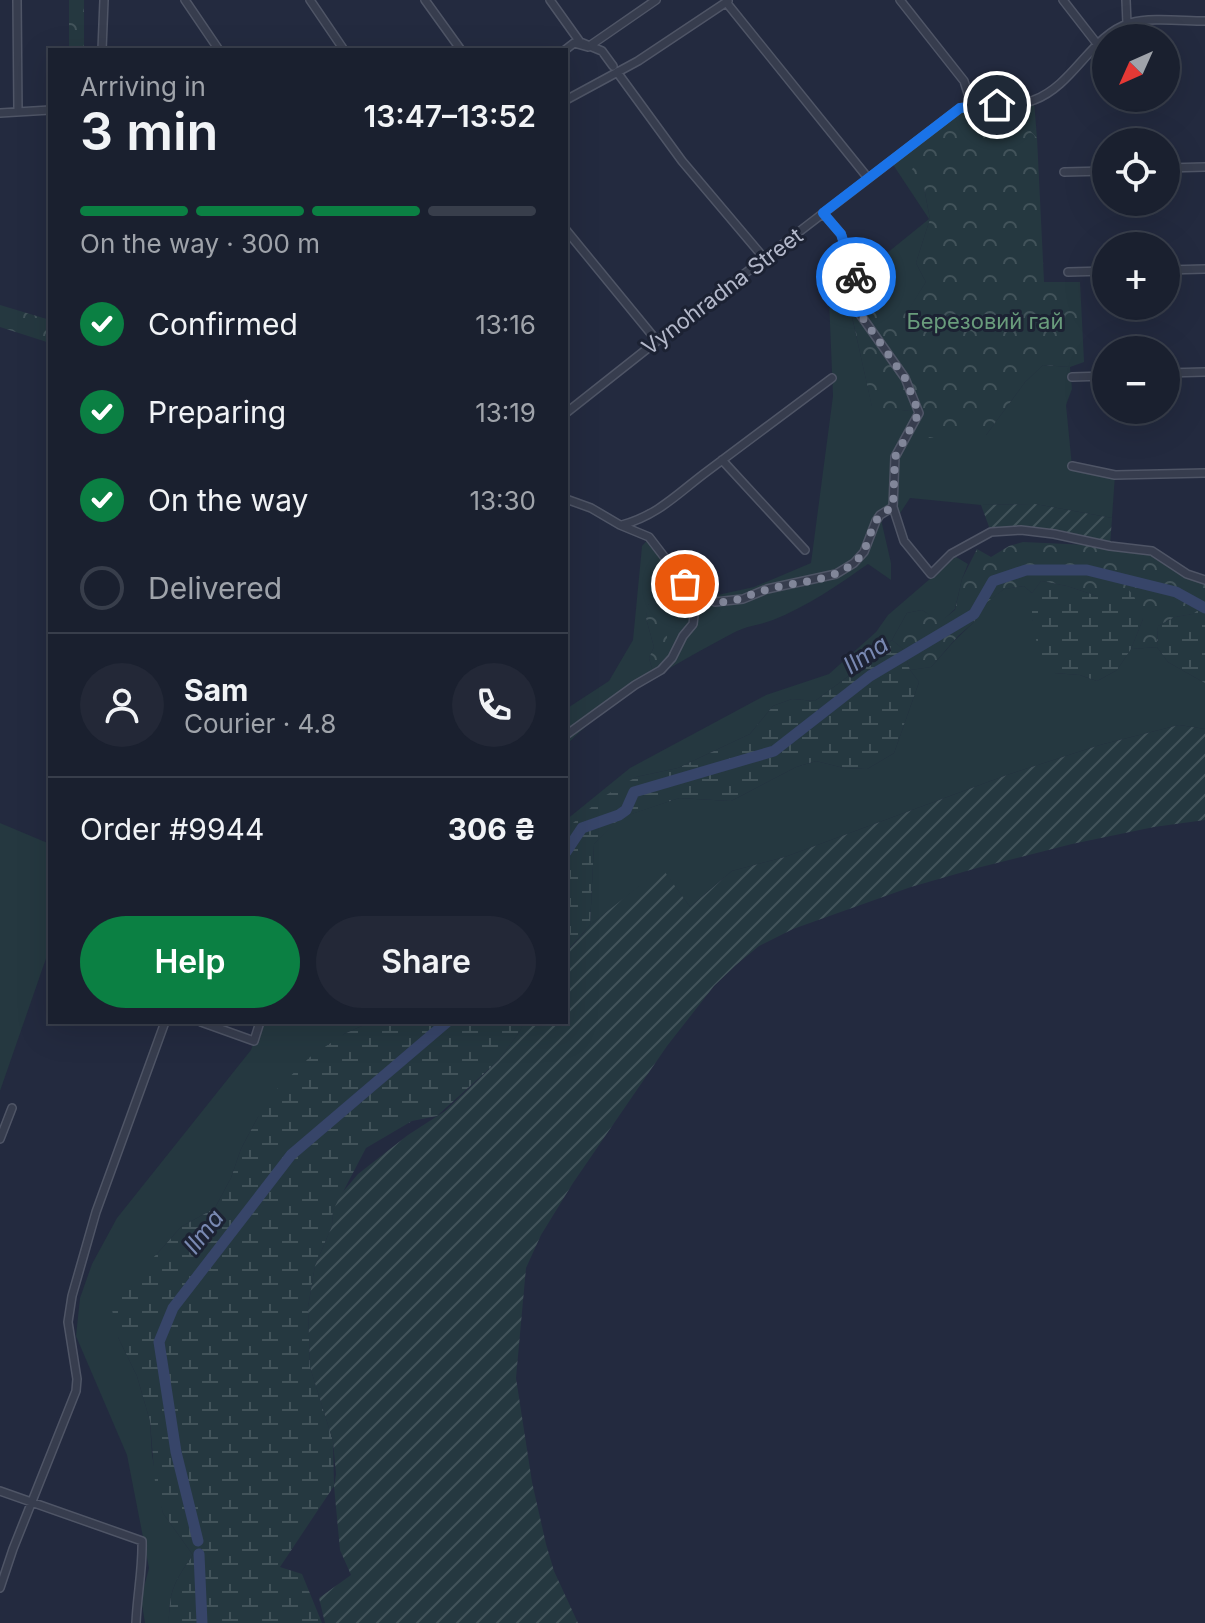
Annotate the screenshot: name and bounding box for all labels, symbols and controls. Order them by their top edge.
north arrow [1092,24,1180,112]
map controls [1092,24,1180,424]
text: Arriving in [80,71,206,102]
pin [963,71,1031,139]
icon: home [975,83,1019,127]
text: 13:47–13:52 [364,98,536,134]
text: 3 min [80,100,218,163]
button: locate [1092,128,1180,216]
street label: Vynohradna Street [637,222,807,360]
text: On the way · 300 m [80,228,320,259]
button: + [1092,232,1180,320]
courier [816,237,896,317]
icon: bike [834,255,878,299]
icon: check [80,302,124,346]
text: Confirmed [148,306,298,342]
park label: Березовий гай [907,308,1064,334]
text: 13:16 [475,309,536,340]
button: − [1092,336,1180,424]
icon: check [80,390,124,434]
text: Preparing [148,394,286,430]
text: 13:19 [475,397,536,428]
icon: check [80,478,124,522]
text: On the way [148,482,308,518]
text: 13:30 [469,485,536,516]
pin [651,550,719,618]
icon: bag [663,562,707,606]
text: Delivered [148,570,282,606]
water label: Ilma [838,629,894,680]
button: person [80,663,164,747]
button: phone [452,663,536,747]
text: Sam [184,672,248,708]
text: Courier · 4.8 [184,708,336,739]
text: Order #9944 [80,811,264,847]
text: 306 ₴ [448,811,536,847]
button: Help [80,916,300,1008]
button: Share [316,916,536,1008]
water label: Ilma [177,1204,230,1260]

